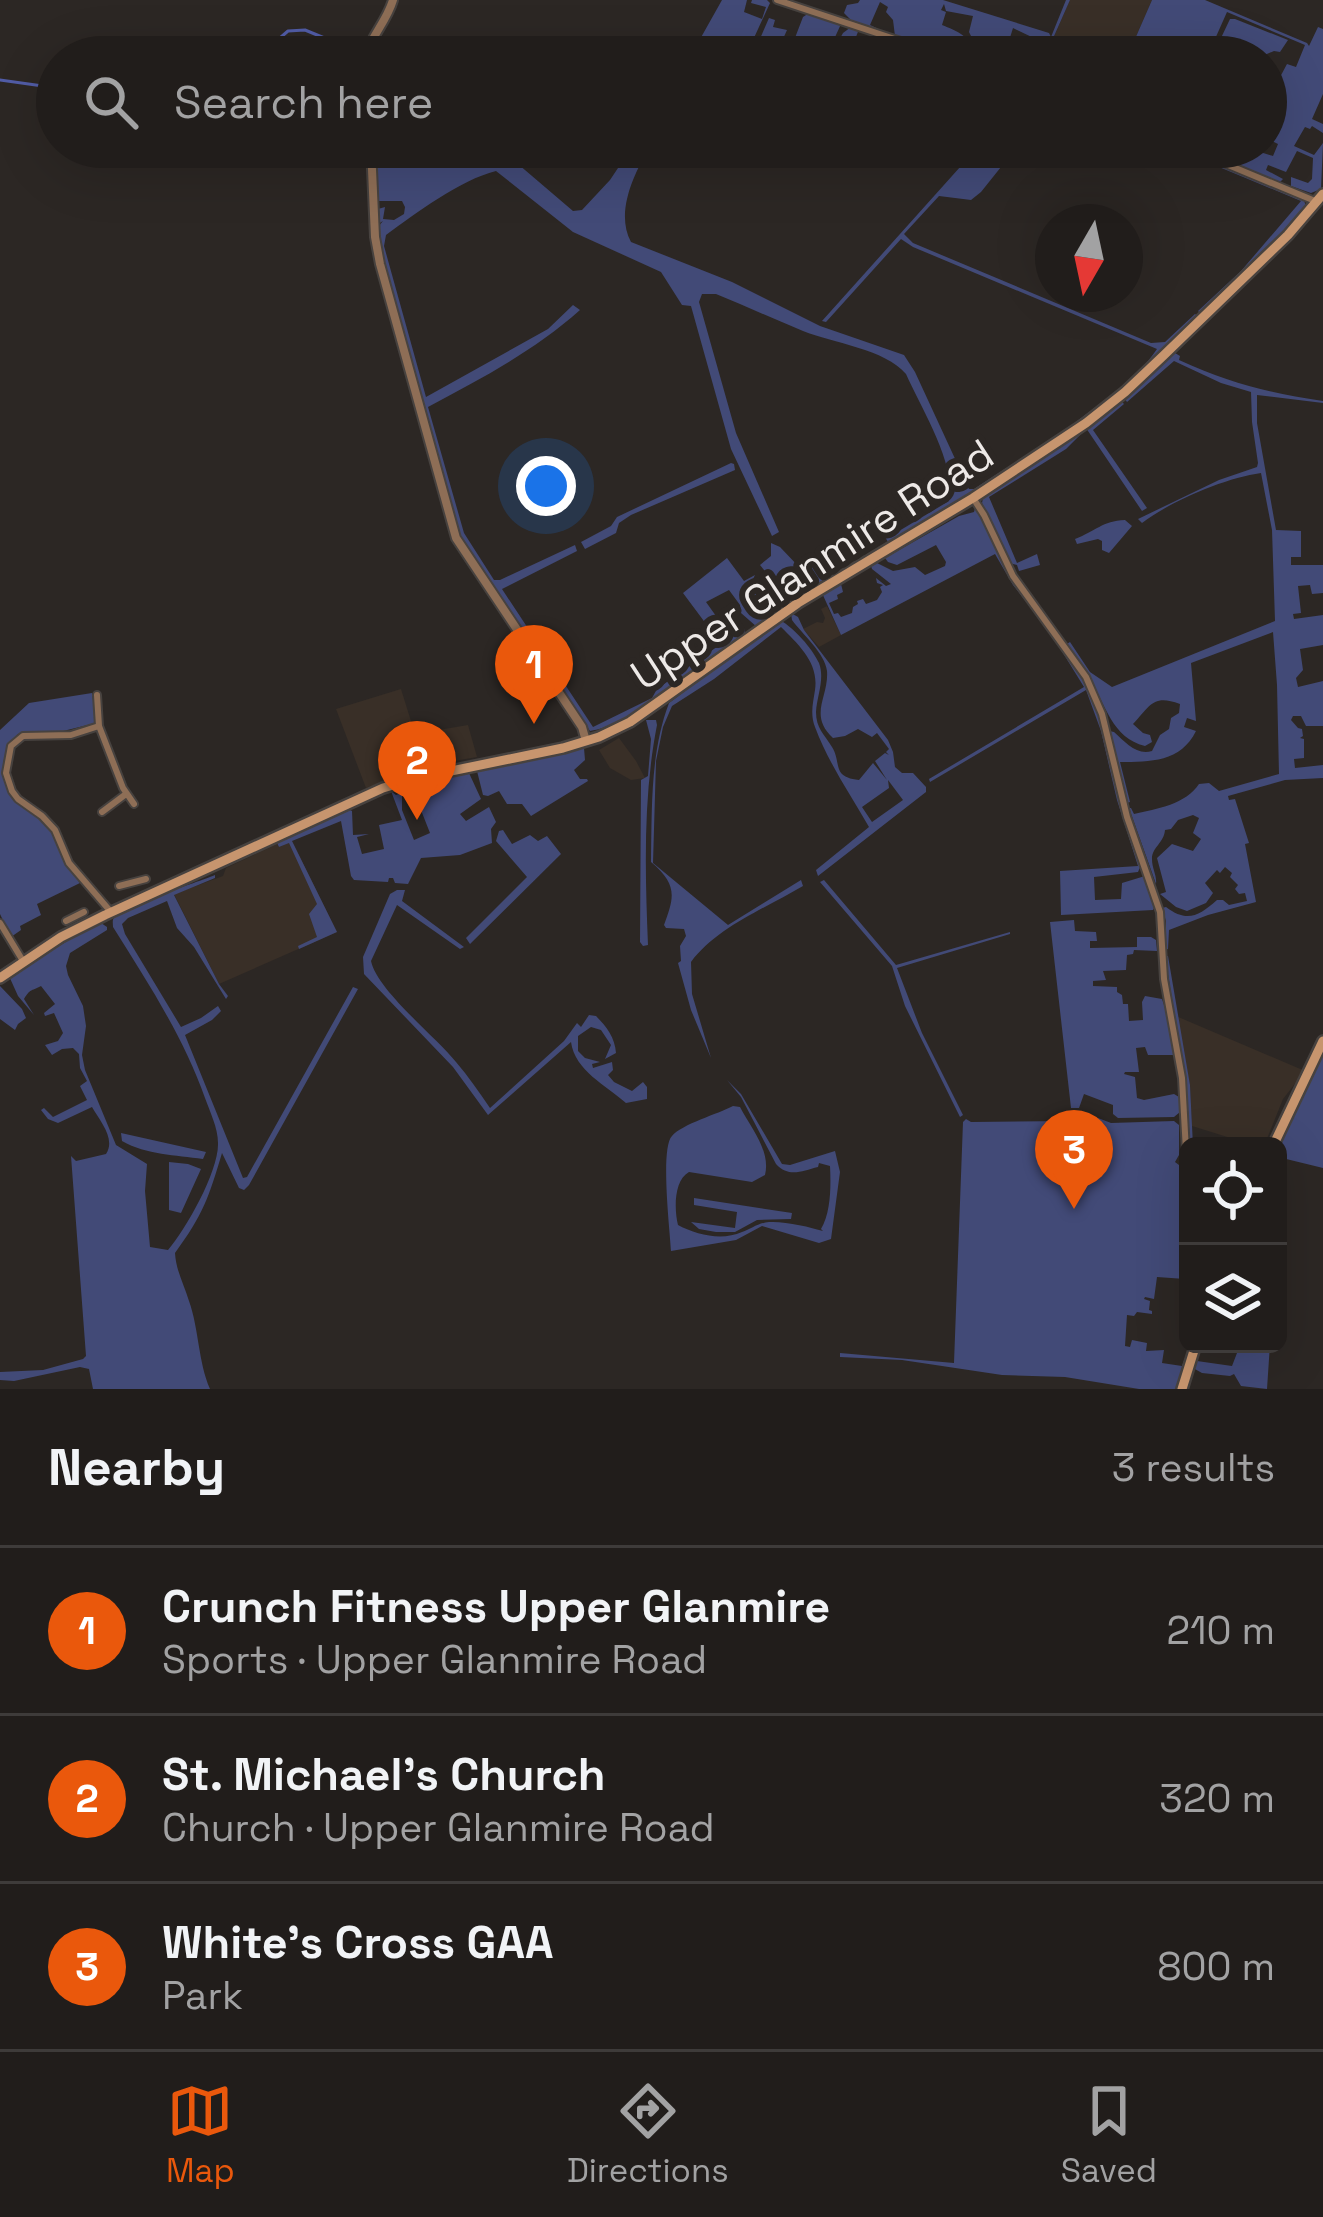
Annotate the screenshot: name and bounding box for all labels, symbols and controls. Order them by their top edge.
search box [36,36,1287,168]
icon: search [78,69,144,135]
text: Search here [174,74,433,131]
north arrow [1035,204,1143,312]
street label: Upper Glanmire Road [621,427,1004,701]
your location [516,456,576,516]
pin: 1 [495,625,573,724]
pin: 2 [378,721,456,820]
pin: 3 [1035,1110,1113,1209]
map controls [1179,1137,1287,1353]
button: locate [1179,1137,1287,1245]
button: layers [1179,1245,1287,1353]
text: Nearby [48,1435,225,1500]
text: 3 results [1112,1443,1275,1492]
text: Crunch Fitness Upper Glanmire [162,1578,830,1635]
text: 1 [78,1606,96,1655]
text: 210 m [1167,1606,1275,1655]
text: Sports · Upper Glanmire Road [162,1635,707,1684]
text: St. Michael's Church [162,1746,605,1803]
text: 2 [75,1774,99,1823]
text: 320 m [1159,1774,1275,1823]
text: Church · Upper Glanmire Road [162,1803,715,1852]
text: White's Cross GAA [162,1914,553,1971]
text: 3 [75,1942,99,1991]
text: 800 m [1157,1942,1275,1991]
text: Park [162,1971,243,2020]
tab: Map [166,2078,235,2192]
tab: Directions [567,2078,729,2192]
tab: Saved [1061,2078,1157,2192]

